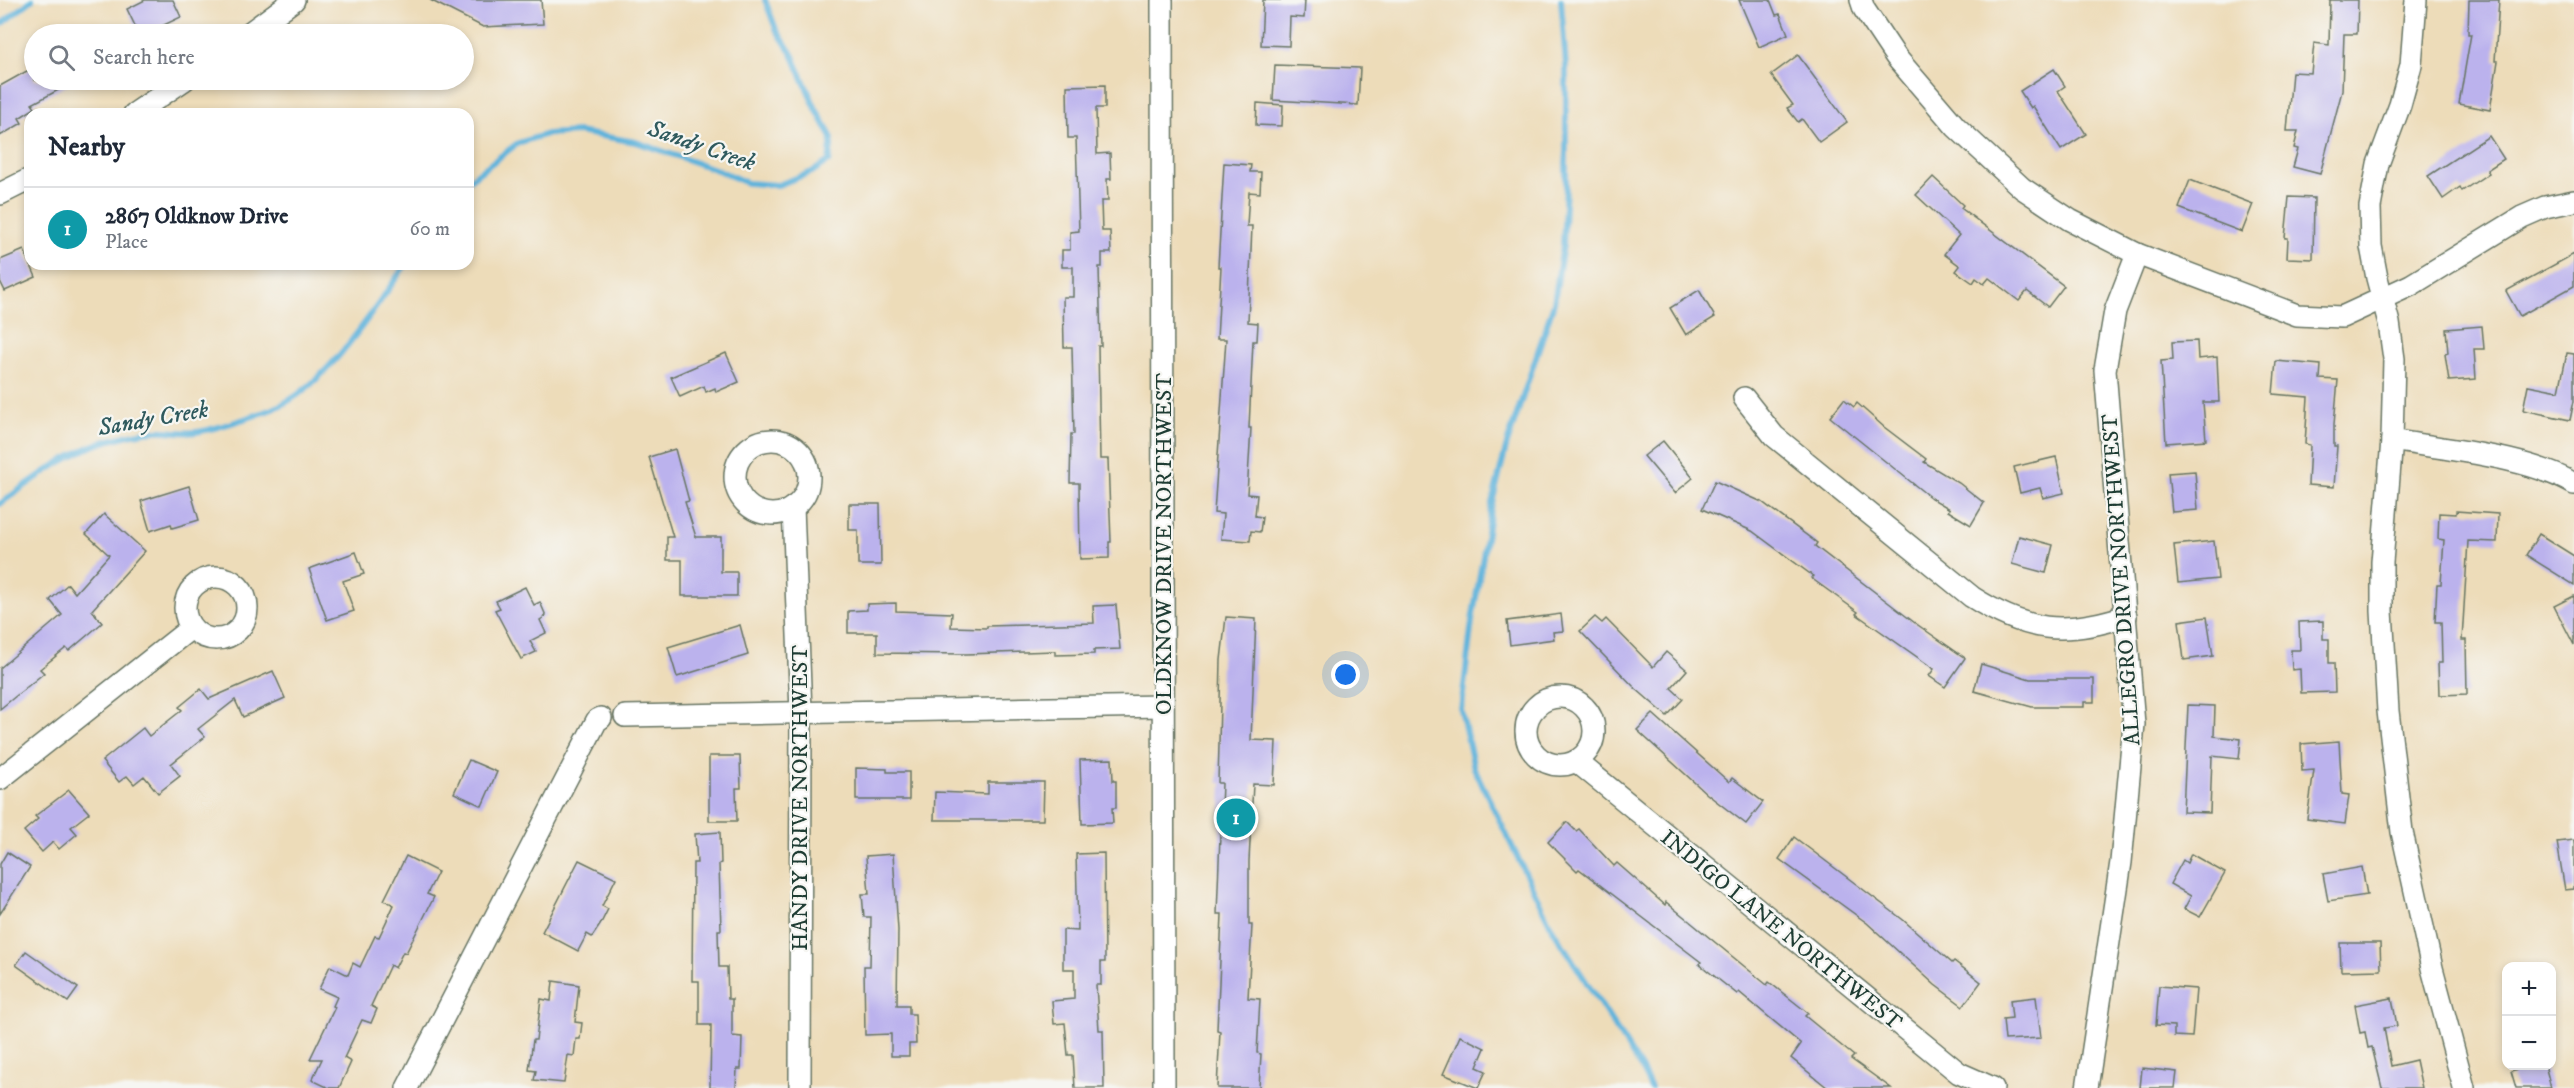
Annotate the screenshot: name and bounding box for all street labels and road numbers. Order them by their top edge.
street label: OLDKNOW DRIVE NORTHWEST [1151,373,1178,715]
street label: ALLEGRO DRIVE NORTHWEST [2096,413,2147,747]
street label: HANDY DRIVE NORTHWEST [787,645,814,951]
street label: INDIGO LANE NORTHWEST [1655,824,1908,1036]

